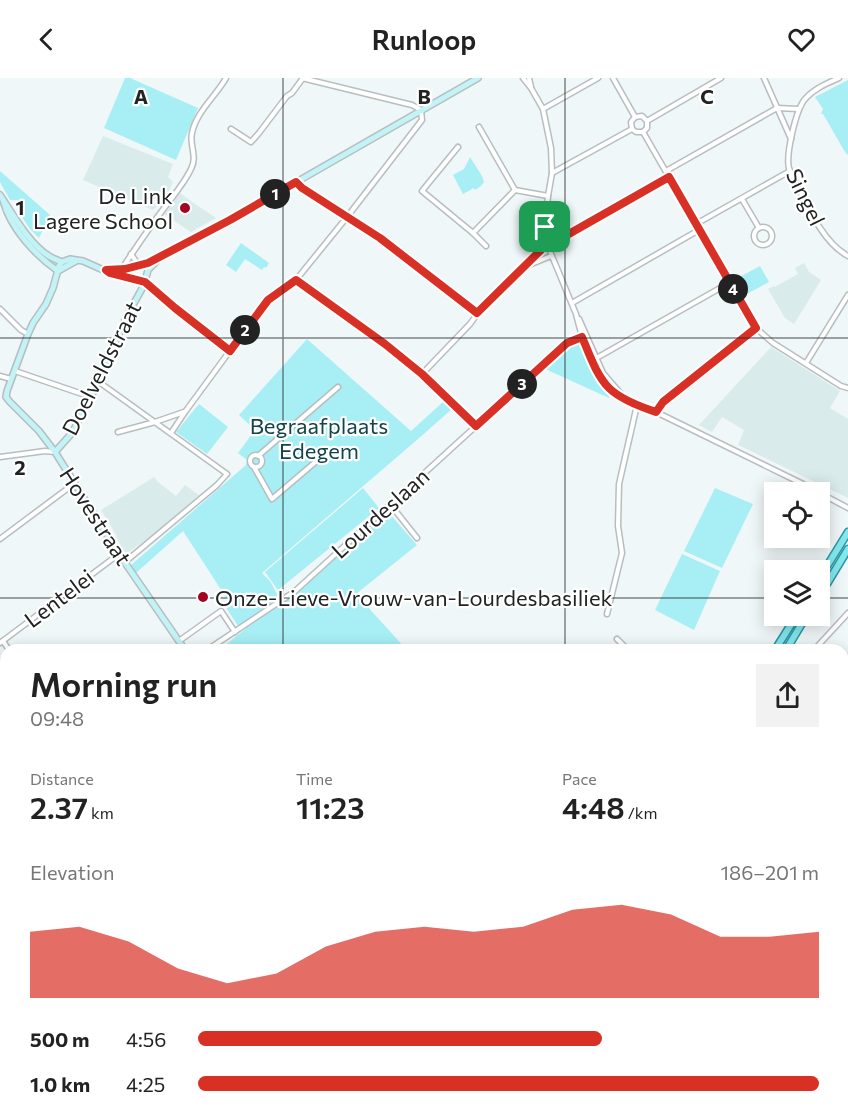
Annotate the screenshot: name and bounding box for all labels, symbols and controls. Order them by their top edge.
icon: back [30,23,63,56]
text: Runloop [372,23,476,56]
icon: heart [785,23,818,56]
text: A [134,84,148,108]
text: B [417,84,431,108]
text: C [700,84,714,108]
street label: Singel [781,164,831,230]
pin: 1 [260,179,290,209]
place label: De Link Lagere School [33,182,173,234]
text: 1 [271,184,279,203]
text: 1 [15,195,25,219]
marker: De Link Lagere School [178,201,192,215]
pin [519,201,570,252]
icon: arrive [528,210,561,243]
pin: 4 [718,274,748,304]
text: 4 [728,279,738,298]
street label: Doelveldstraat [56,296,146,440]
pin: 2 [230,315,260,345]
text: 2 [240,320,250,339]
pin: 3 [507,369,537,399]
text: 3 [517,374,527,393]
park label: Begraafplaats Edegem [250,412,388,464]
text: 2 [14,455,26,479]
street label: Hovestraat [54,462,138,570]
street label: Lourdeslaan [326,462,434,564]
map controls [764,482,830,626]
button: locate [764,482,830,548]
button: layers [764,560,830,626]
street label: Lentelei [19,563,99,633]
place label: Onze-Lieve-Vrouw-van-Lourdesbasiliek [215,584,613,611]
marker: Onze-Lieve-Vrouw-van-Lourdesbasiliek [196,590,210,604]
text: Morning run [30,663,217,704]
button: share [756,664,819,727]
text: 09:48 [30,706,84,730]
text: Distance [30,769,94,788]
text: Time [296,769,333,788]
text: Pace [562,769,597,788]
text: 2.37 [30,788,88,825]
text: 11:23 [296,788,365,825]
text: 4:48 [562,788,625,825]
text: km [88,803,114,822]
text: /km [625,803,657,822]
text: Elevation [30,860,115,884]
text: 186–201 m [720,860,819,884]
text: 500 m [30,1027,90,1051]
text: 4:56 [126,1027,166,1051]
text: 1.0 km [30,1072,90,1096]
text: 4:25 [126,1072,165,1096]

